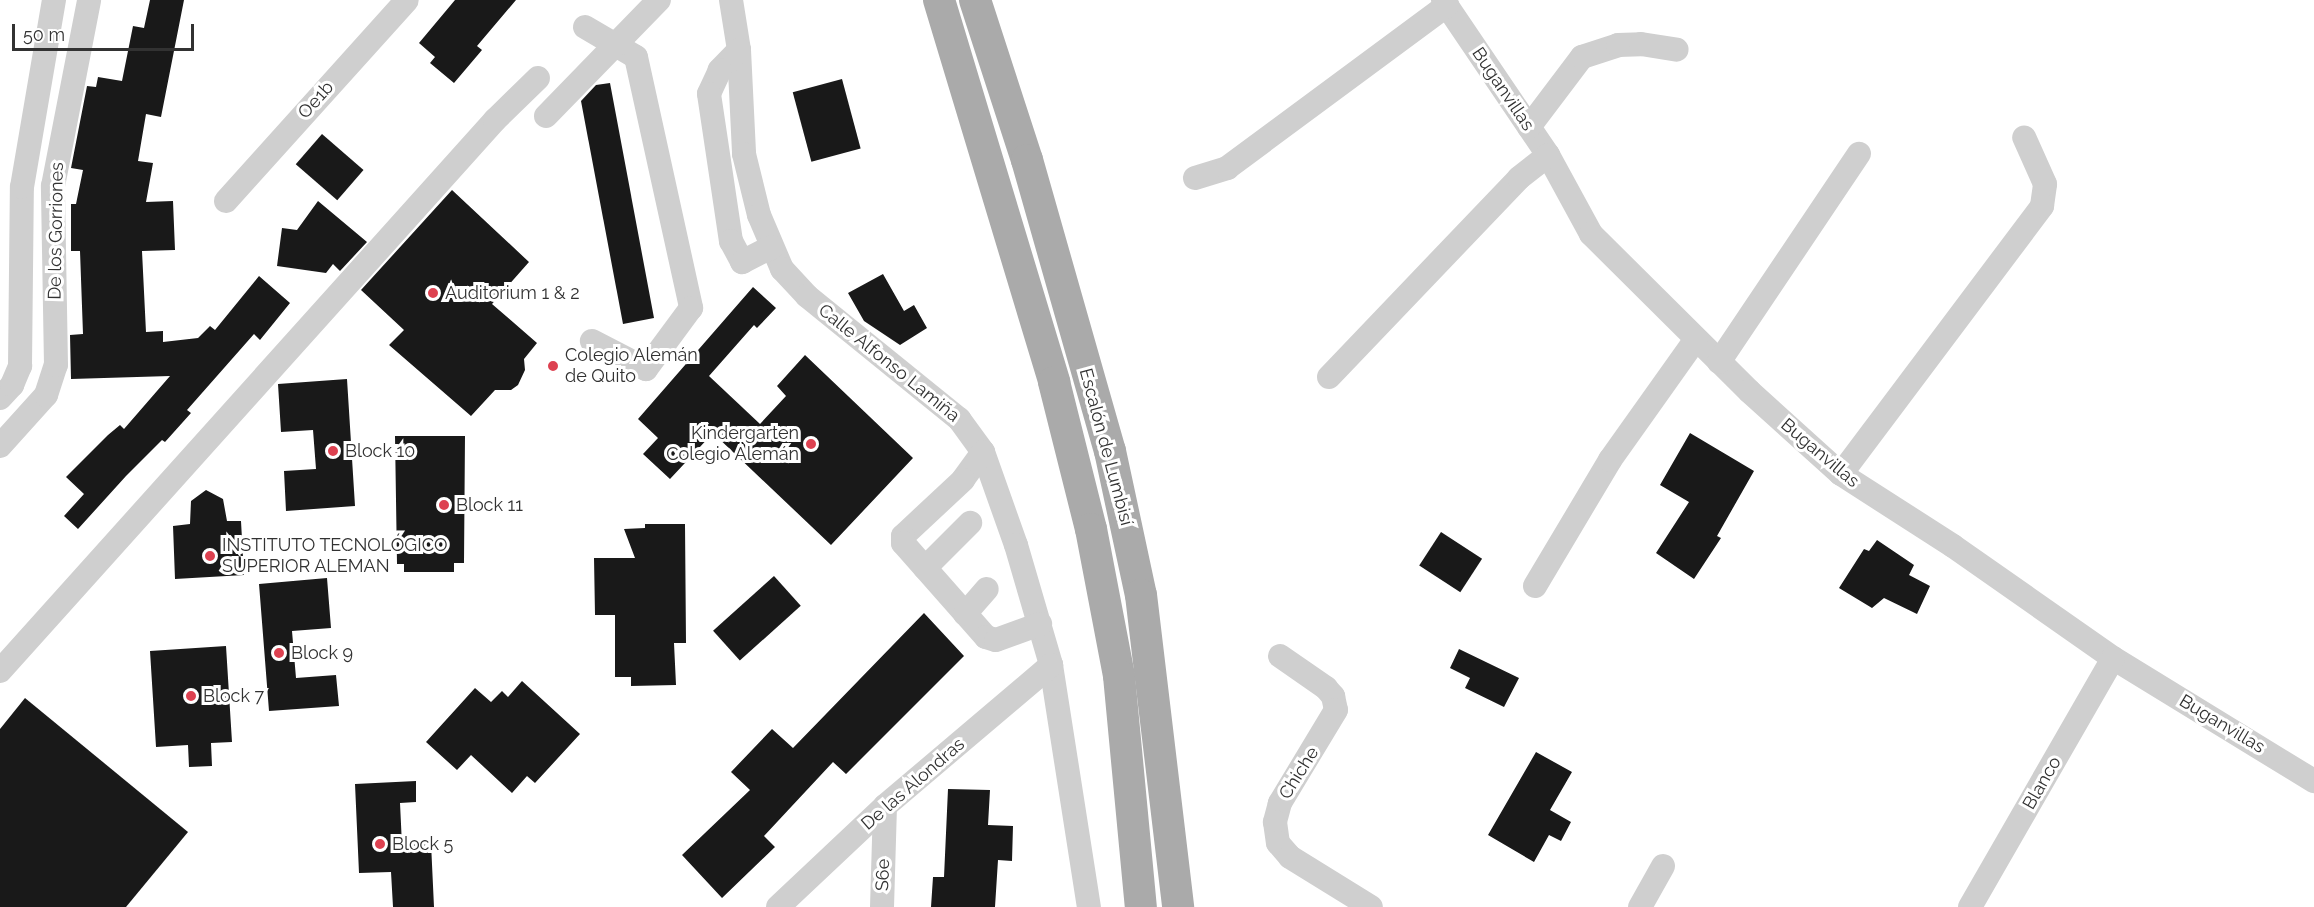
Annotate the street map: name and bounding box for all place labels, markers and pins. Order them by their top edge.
place label: Auditorium 1 & 2 [445,282,580,304]
marker: Auditorium 1 & 2 [426,286,440,300]
place label: Colegio Alemán de Quito [565,345,698,388]
marker: Colegio Alemán de Quito [546,359,560,373]
place label: Kindergarten Colegio Alemán [666,423,799,466]
marker: Kindergarten Colegio Alemán [804,437,818,451]
place label: Block 10 [345,440,415,462]
marker: Block 10 [326,444,340,458]
place label: Block 11 [456,494,523,516]
marker: Block 11 [437,498,451,512]
place label: INSTITUTO TECNOLÓGICO SUPERIOR ALEMAN [222,535,448,578]
marker: INSTITUTO TECNOLÓGICO SUPERIOR ALEMAN [203,549,217,563]
place label: Block 9 [291,642,353,664]
marker: Block 9 [272,646,286,660]
place label: Block 7 [203,685,264,707]
marker: Block 7 [184,689,198,703]
place label: Block 5 [392,833,453,855]
marker: Block 5 [373,837,387,851]

